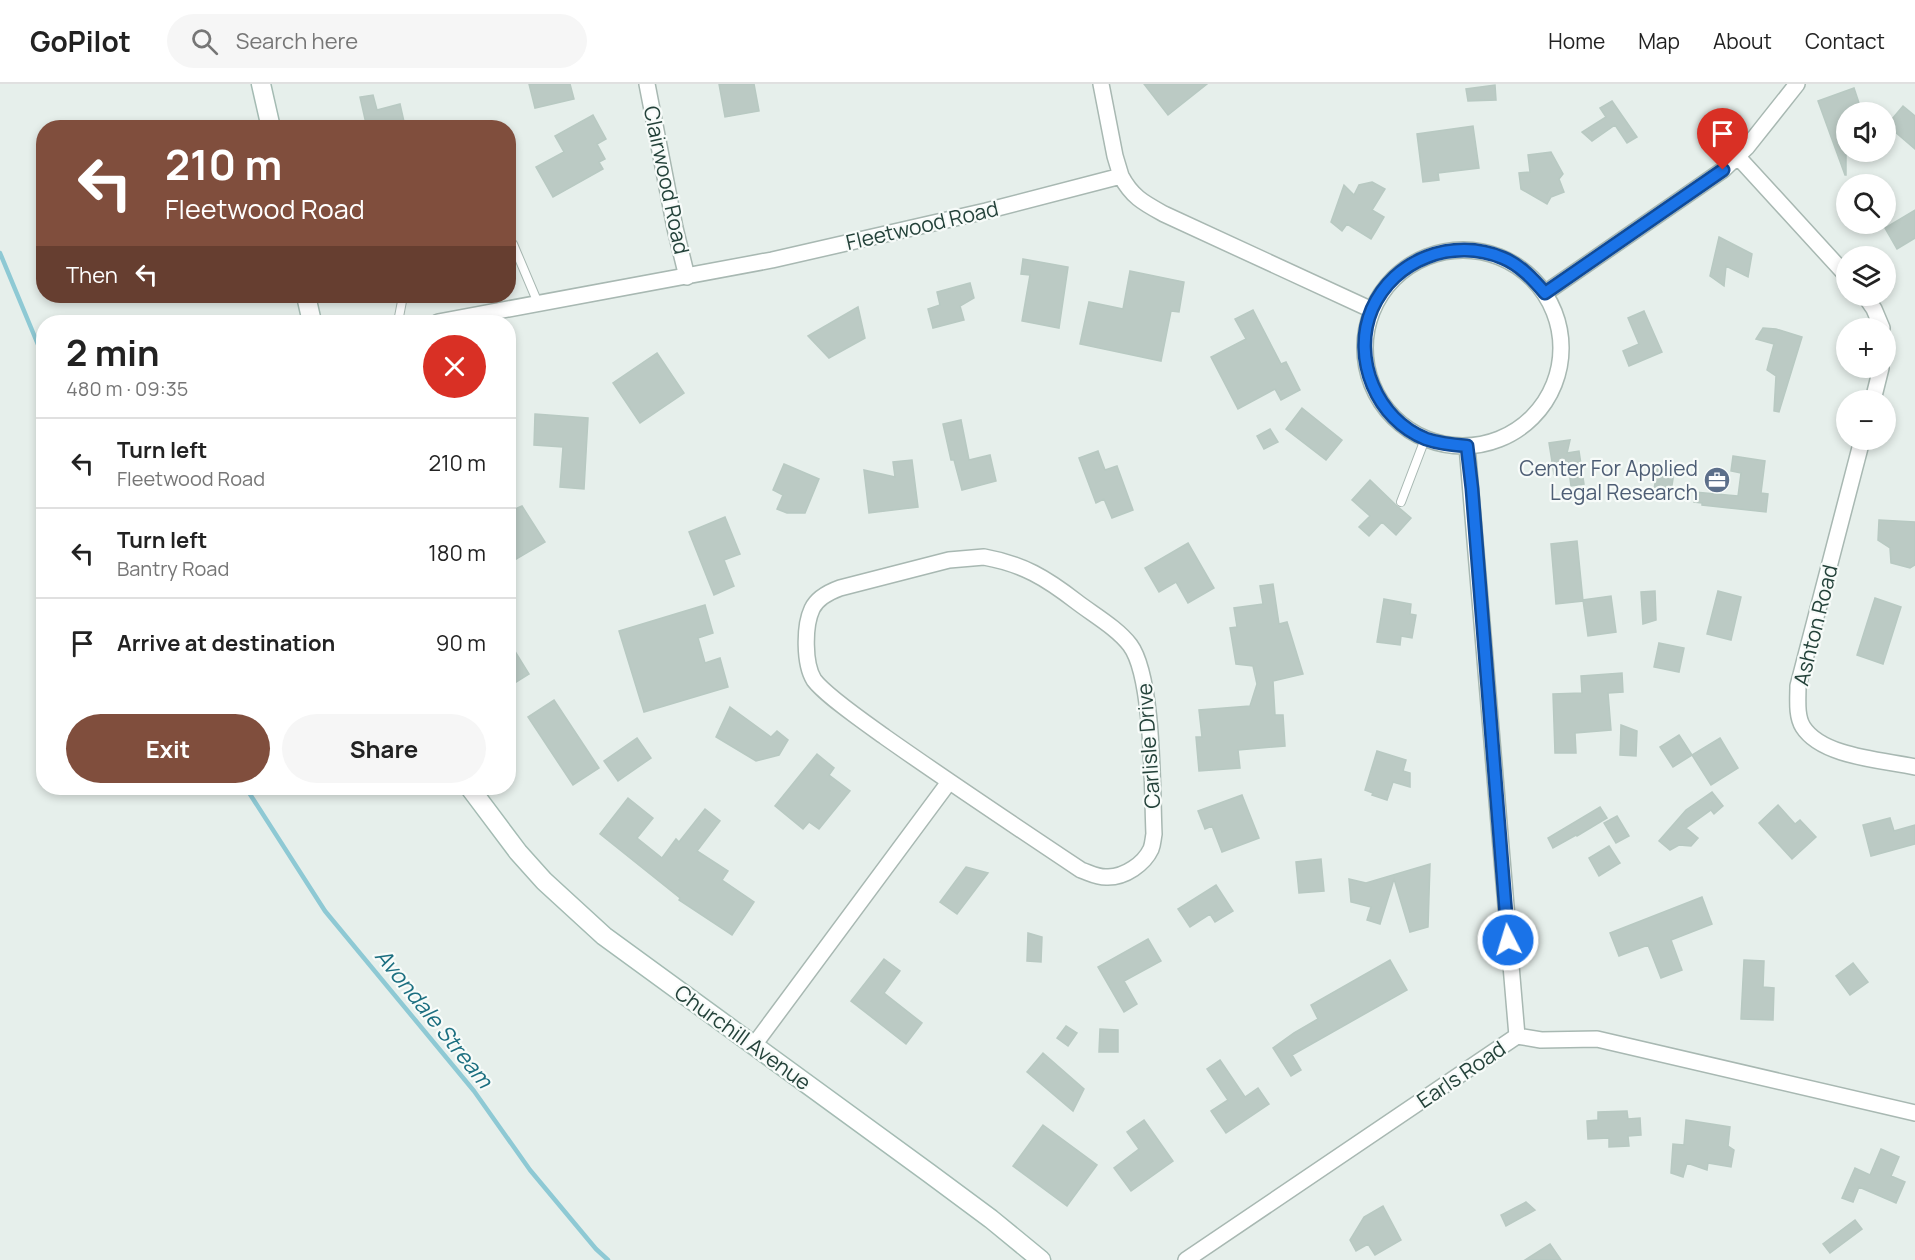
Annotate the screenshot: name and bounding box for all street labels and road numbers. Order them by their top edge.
street label: Clairwood Road [638,103,696,257]
street label: Fleetwood Road [843,194,1001,256]
street label: Ashton Road [1786,562,1844,688]
street label: Carlisle Drive [1130,682,1166,810]
street label: Churchill Avenue [669,978,817,1096]
street label: Earls Road [1411,1034,1511,1114]

